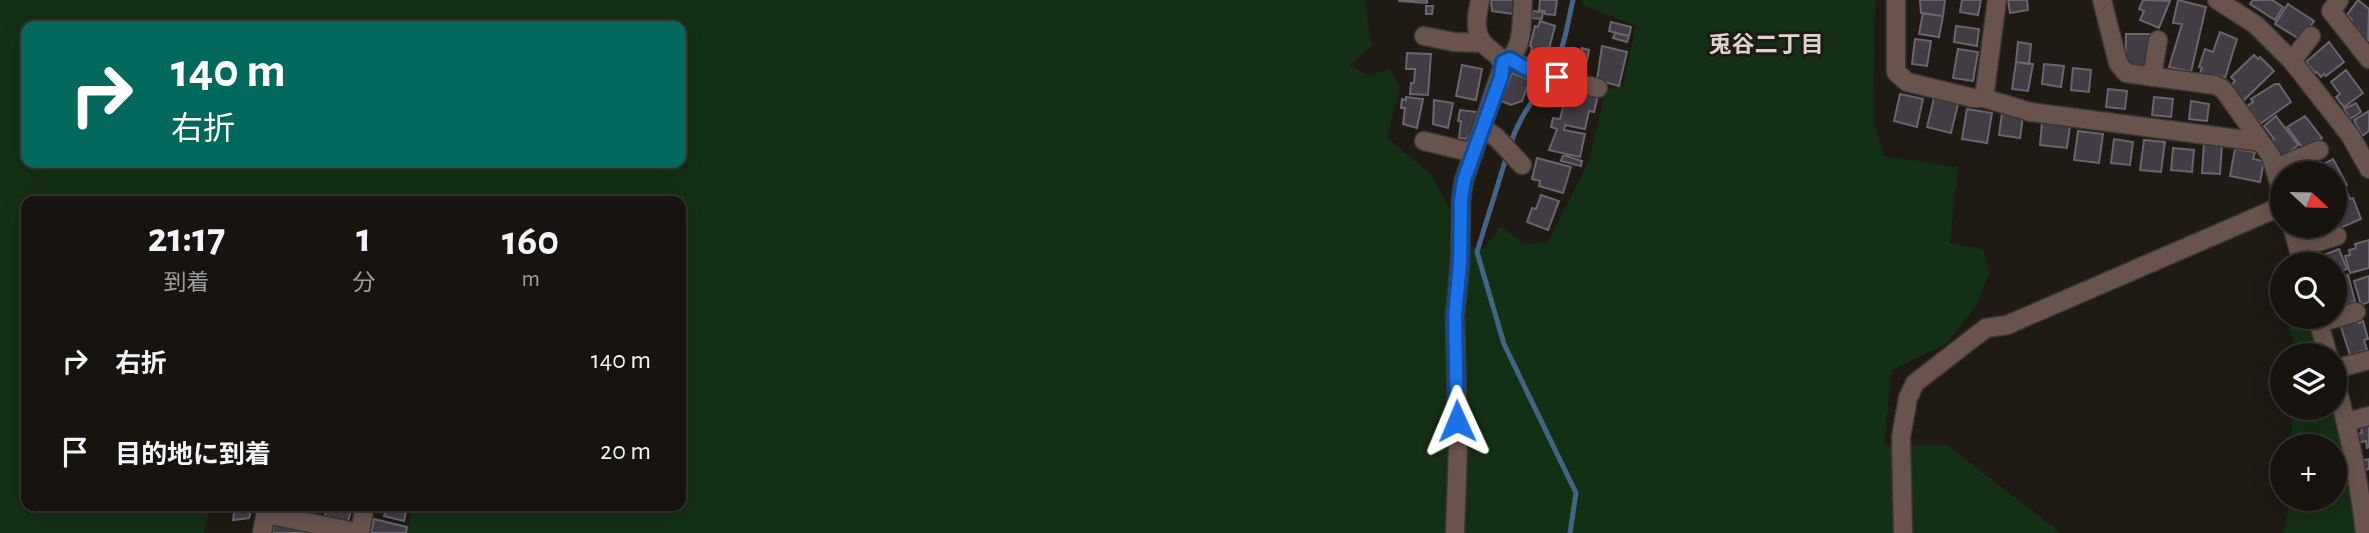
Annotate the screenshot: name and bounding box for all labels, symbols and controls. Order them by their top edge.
district label: 兎谷二丁目 [1709,32,1824,57]
text: 140 m [171,47,286,96]
pin [1527,47,1587,107]
icon: right [56,49,147,140]
icon: arrive [1538,58,1576,96]
text: 右折 [171,113,235,145]
north arrow [2270,161,2347,238]
map controls [2270,161,2347,511]
text: 21:17 [148,217,226,259]
text: 1 [356,217,371,259]
text: 160 [502,220,559,262]
button: search [2270,252,2347,329]
text: m [521,268,540,291]
text: 到着 [164,272,210,295]
text: 分 [352,272,375,295]
icon: right [56,342,94,380]
button: layers [2270,343,2347,420]
text: 140 m [591,347,651,373]
text: 右折 [115,351,167,377]
position arrow [1420,384,1494,458]
icon: arrive [56,433,94,471]
button: + [2270,434,2347,511]
text: 20 m [600,438,651,464]
text: 目的地に到着 [115,442,271,468]

